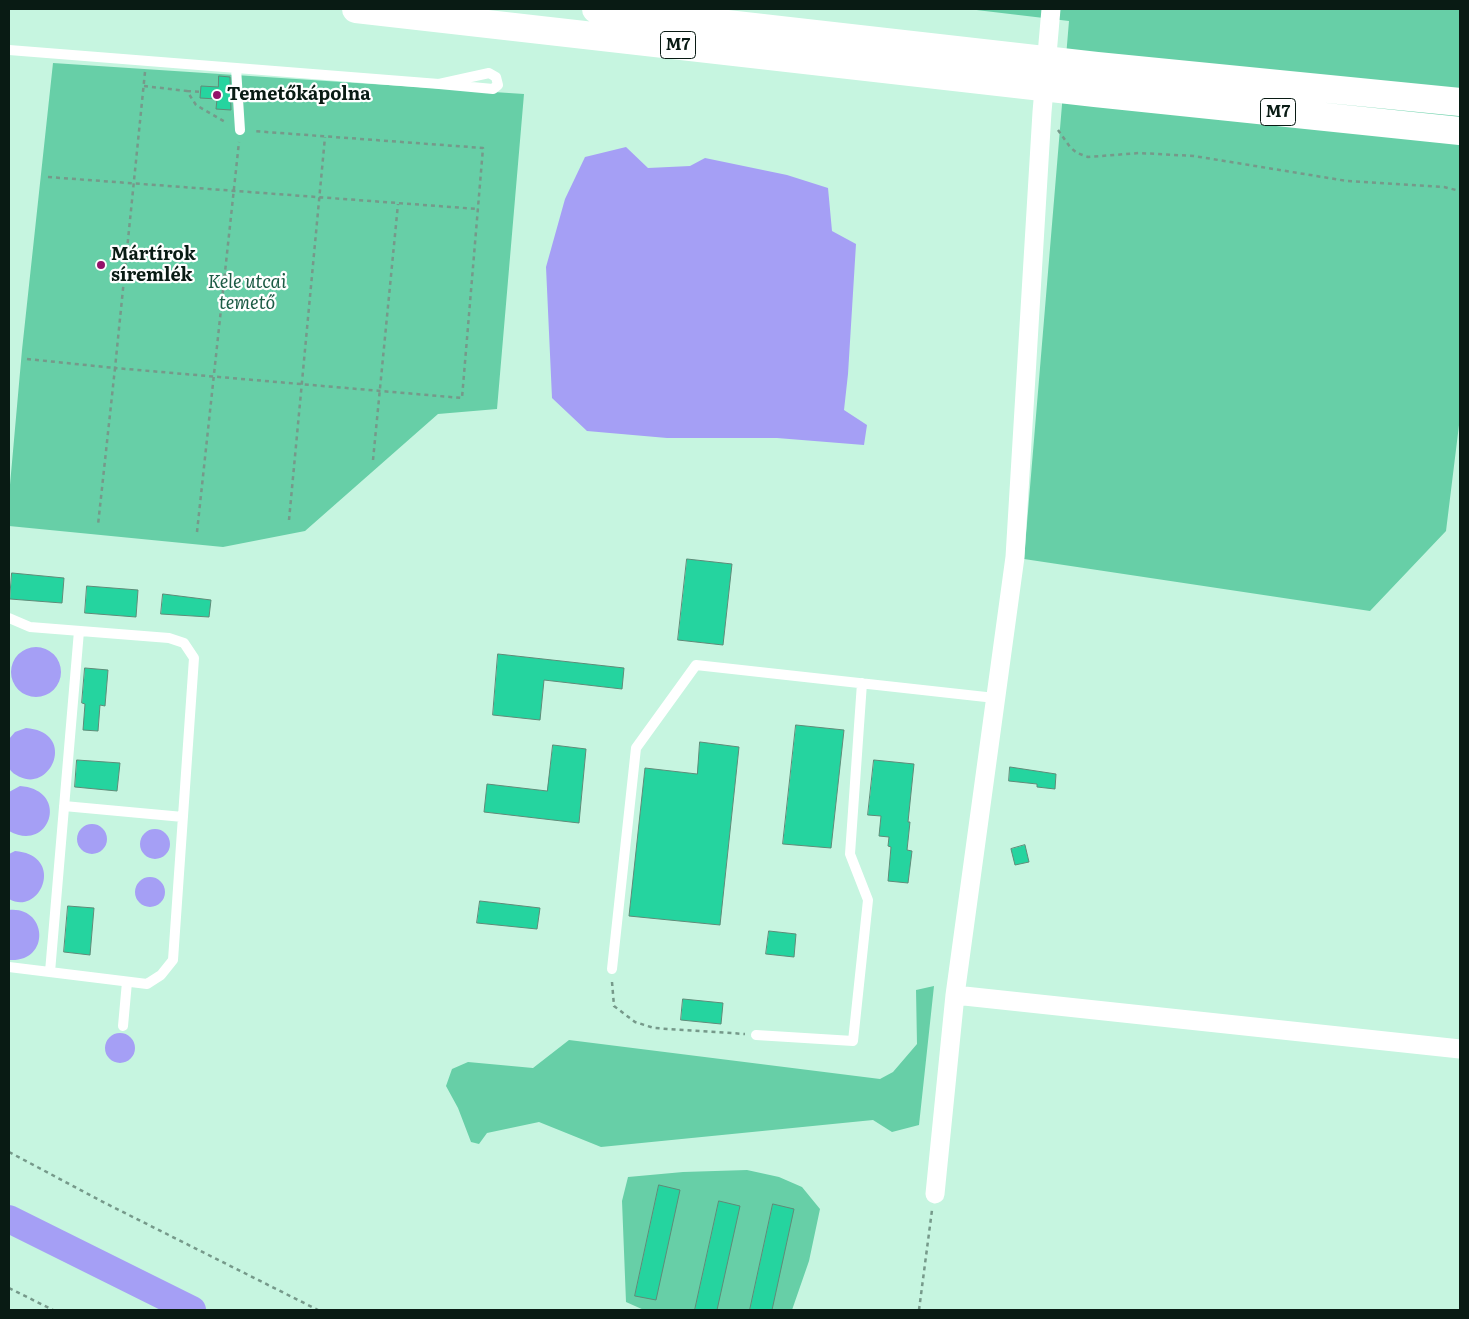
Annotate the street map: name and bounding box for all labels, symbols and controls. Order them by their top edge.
road number: M7 [660,32,696,58]
place label: Temetőkápolna [227,84,371,106]
marker: Temetőkápolna [211,89,223,101]
road number: M7 [1260,98,1296,125]
place label: Mártírok síremlék [111,244,196,286]
marker: Mártírok síremlék [95,259,107,271]
park label: Kele utcai temető [208,272,286,314]

